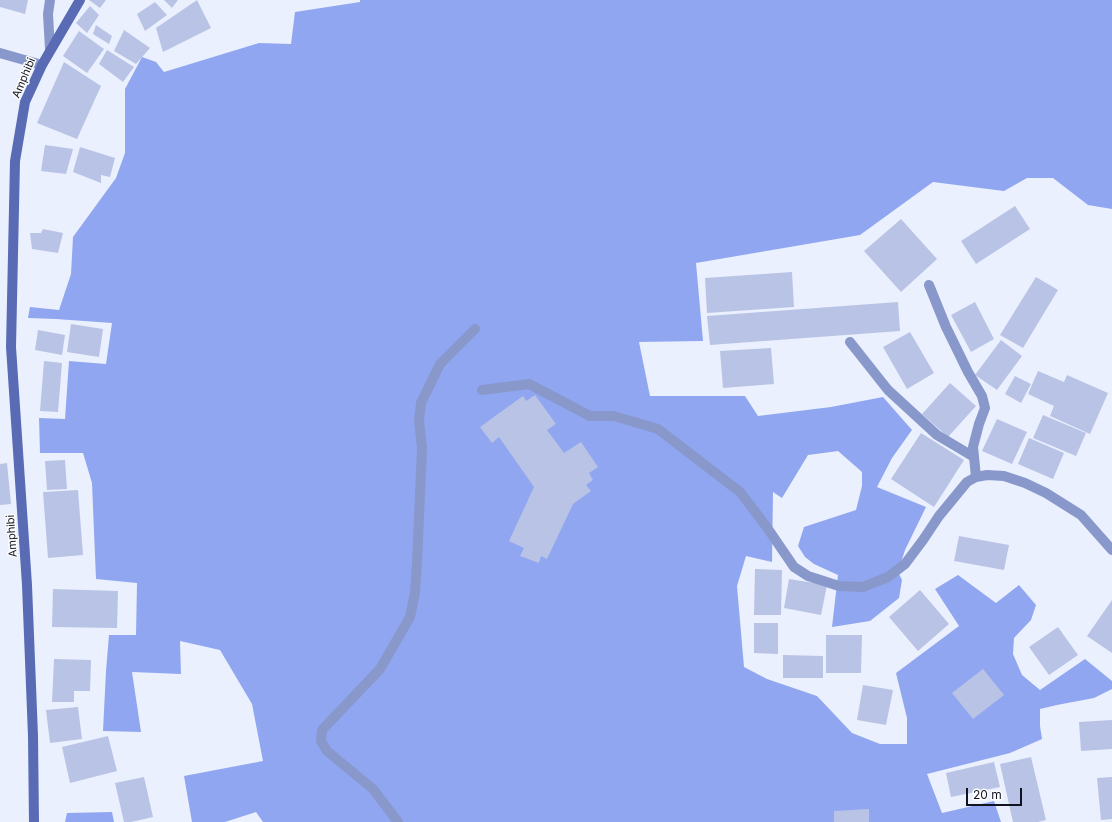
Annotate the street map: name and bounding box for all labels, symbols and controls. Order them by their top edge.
street label: Amphibi [10,56,38,100]
street label: Amphibi [4,514,20,558]
scale bar [968,780,1024,806]
text: 20 m [973,787,1002,802]

